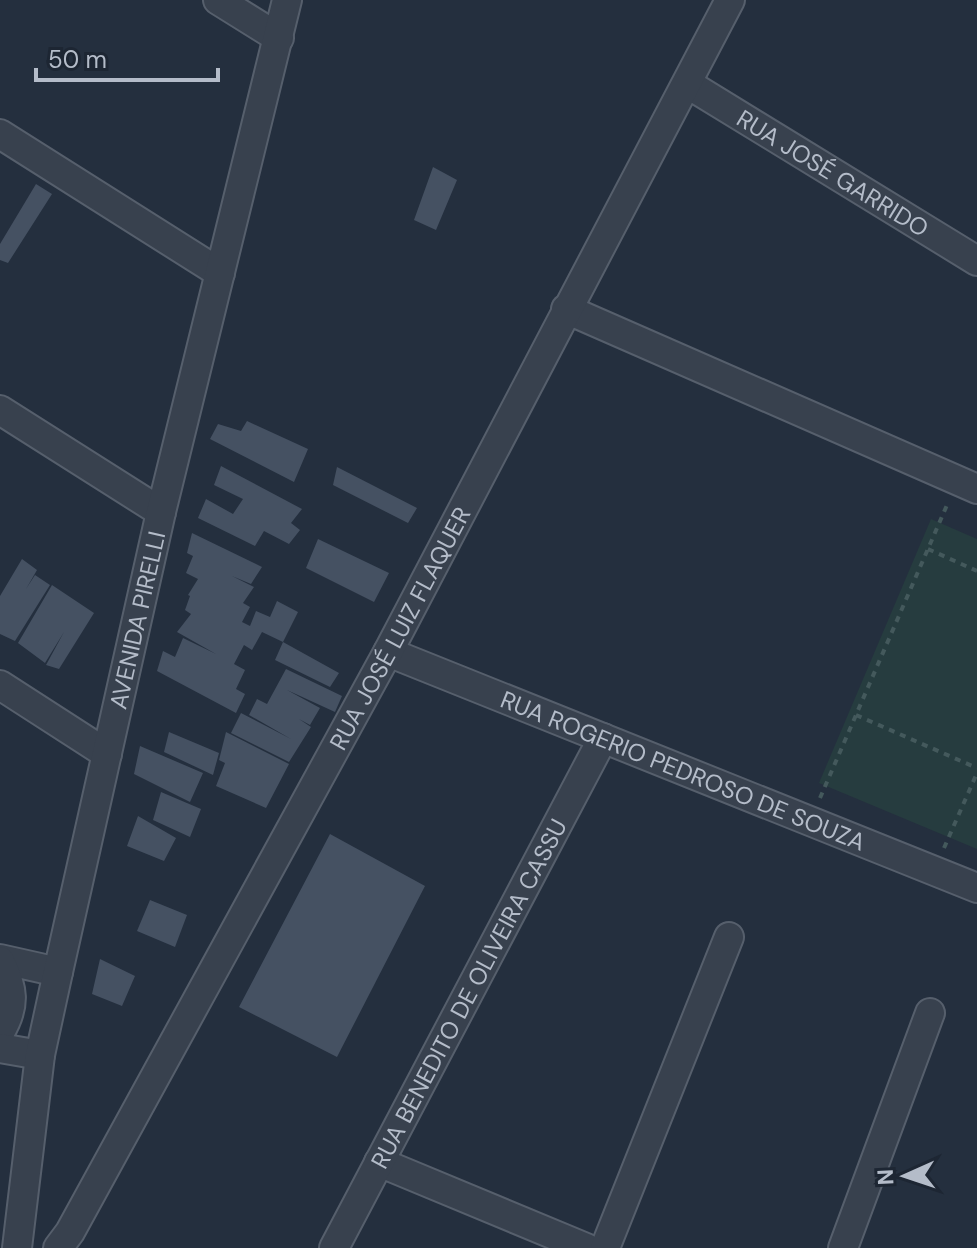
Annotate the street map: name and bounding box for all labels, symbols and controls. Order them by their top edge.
scale bar [36,32,218,82]
text: 50 m [48,44,107,75]
street label: RUA JOSÉ GARRIDO [731,102,935,243]
street label: RUA JOSÉ LUIZ FLAQUER [322,501,477,755]
street label: AVENIDA PIRELLI [102,528,172,712]
street label: RUA ROGERIO PEDROSO DE SOUZA [496,683,870,857]
street label: RUA BENEDITO DE OLIVEIRA CASSU [363,813,573,1173]
north arrow [865,1136,945,1216]
text: N [871,1168,900,1186]

